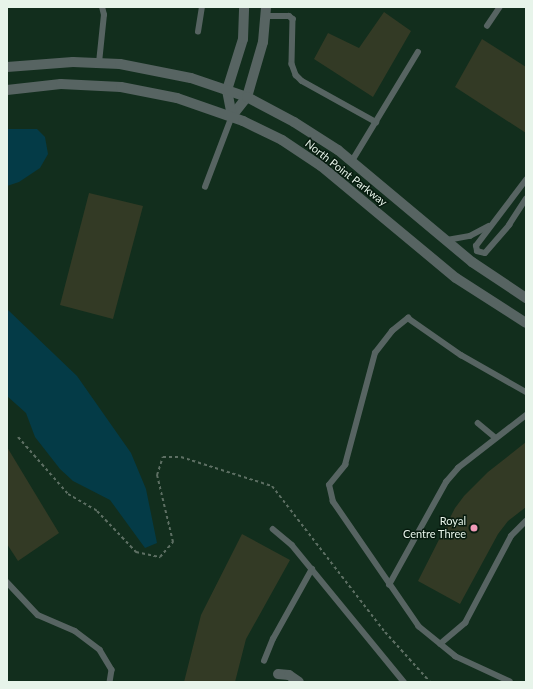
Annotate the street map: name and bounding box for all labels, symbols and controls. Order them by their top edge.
street label: North Point Parkway [302,137,390,209]
place label: Royal Centre Three [403,515,466,541]
marker: Royal Centre Three [469,523,479,533]

